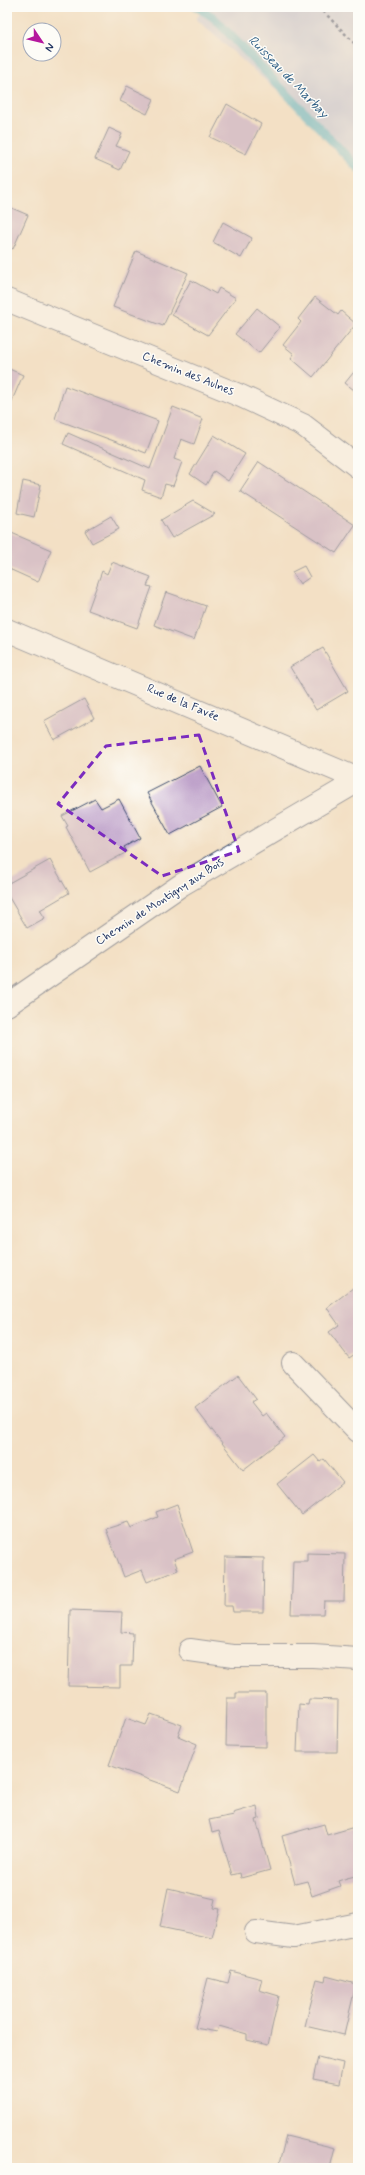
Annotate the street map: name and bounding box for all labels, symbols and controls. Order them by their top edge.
north arrow [22,22,62,62]
water label: Ruisseau de Marbay [244,32,333,123]
text: N [42,40,57,54]
street label: Chemin des Aulnes [140,348,237,400]
street label: Rue de la Favée [144,681,222,725]
street label: Chemin de Montigny aux Bois [93,854,227,950]

